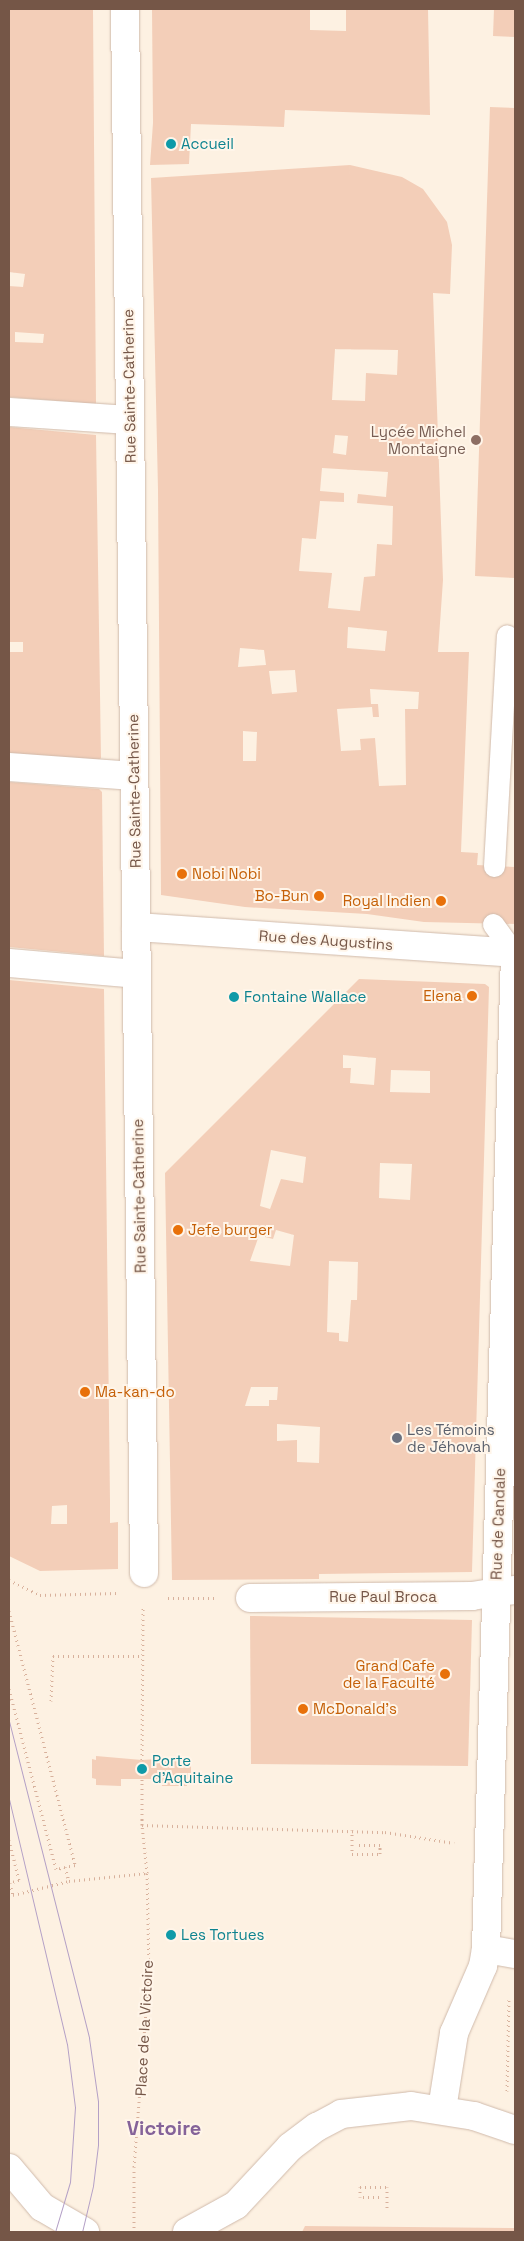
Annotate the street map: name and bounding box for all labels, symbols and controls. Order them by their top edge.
place label: Accueil [181,135,234,153]
marker: Accueil [165,138,177,150]
street label: Rue Sainte-Catherine [119,309,139,463]
place label: Lycée Michel Montaigne [371,422,466,457]
marker: Lycée Michel Montaigne [470,434,482,446]
street label: Rue Sainte-Catherine [124,714,144,868]
place label: Nobi Nobi [192,865,261,883]
marker: Nobi Nobi [176,868,188,880]
place label: Bo-Bun [255,887,309,905]
marker: Bo-Bun [313,890,325,902]
place label: Royal Indien [343,892,431,910]
marker: Royal Indien [435,895,447,907]
street label: Rue des Augustins [258,926,394,954]
place label: Elena [423,987,462,1005]
place label: Fontaine Wallace [244,988,367,1006]
marker: Elena [466,990,478,1002]
marker: Fontaine Wallace [228,991,240,1003]
street label: Rue Sainte-Catherine [129,1119,149,1273]
place label: Jefe burger [188,1221,272,1239]
marker: Jefe burger [172,1224,184,1236]
place label: Ma-kan-do [95,1383,175,1401]
marker: Ma-kan-do [79,1386,91,1398]
place label: Les Témoins de Jéhovah [407,1420,495,1455]
marker: Les Témoins de Jéhovah [391,1432,403,1444]
street label: Rue de Candale [487,1468,509,1580]
street label: Rue Paul Broca [329,1588,437,1606]
place label: Grand Cafe de la Faculté [343,1656,435,1691]
marker: Grand Cafe de la Faculté [439,1668,451,1680]
place label: McDonald's [313,1700,397,1718]
marker: McDonald's [297,1703,309,1715]
place label: Porte d'Aquitaine [152,1751,233,1786]
marker: Porte d'Aquitaine [136,1763,148,1775]
place label: Les Tortues [181,1926,265,1944]
marker: Les Tortues [165,1929,177,1941]
street label: Place de la Victoire [131,1959,157,2097]
district label: Victoire [127,2116,201,2140]

